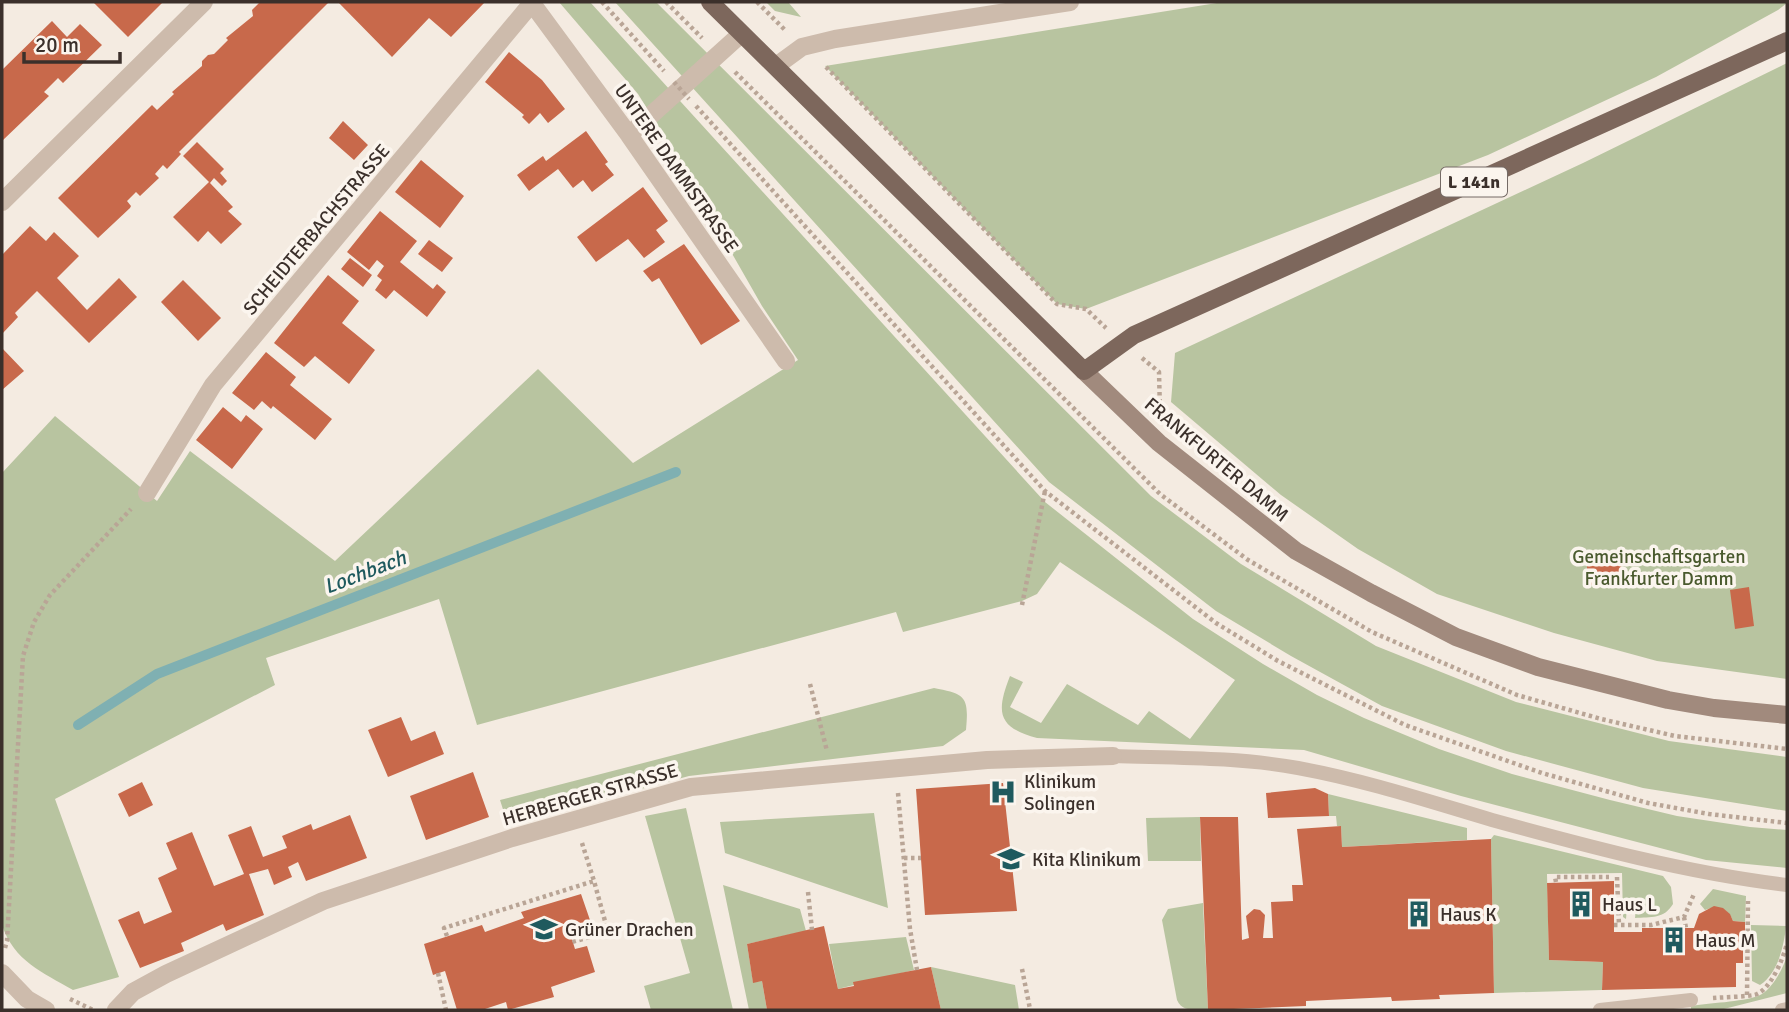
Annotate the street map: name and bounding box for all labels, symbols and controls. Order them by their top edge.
scale bar [24,21,121,65]
text: 20 m [35,32,79,58]
street label: UNTERE DAMMSTRASSE [609,79,744,258]
street label: SCHEIDTERBACHSTRASSE [238,139,395,320]
road number: L 141n [1441,168,1507,196]
street label: FRANKFURTER DAMM [1139,392,1293,527]
water label: Lochbach [320,544,410,599]
park label: Gemeinschaftsgarten Frankfurter Damm [1572,545,1746,591]
street label: HERBERGER STRASSE [500,758,681,831]
place label: Klinikum Solingen [1024,770,1096,816]
hospital icon: Klinikum Solingen [988,777,1018,807]
school or university icon: Kita Klinikum [996,844,1026,874]
place label: Kita Klinikum [1032,848,1141,872]
building icon: Haus L [1566,889,1596,919]
place label: Haus L [1602,893,1657,917]
building icon: Haus K [1404,899,1434,929]
place label: Haus K [1440,903,1497,927]
school or university icon: Grüner Drachen [529,914,559,944]
place label: Grüner Drachen [565,918,694,942]
building icon: Haus M [1659,925,1689,955]
place label: Haus M [1695,929,1756,953]

